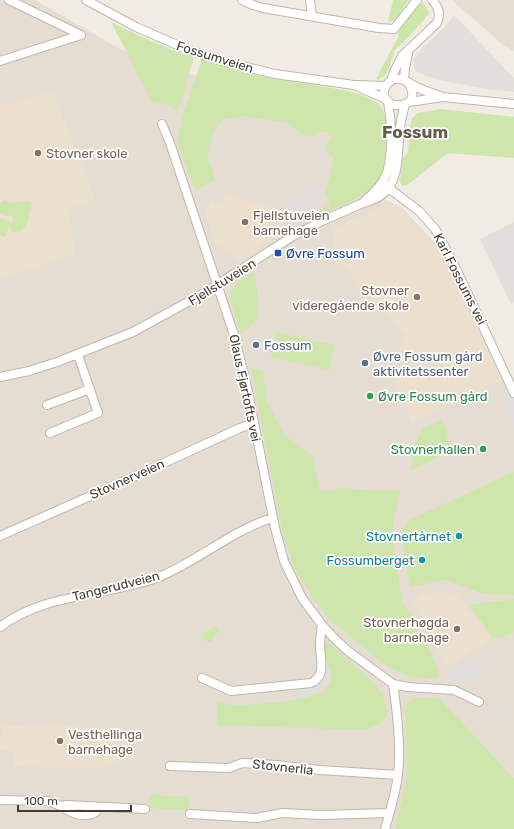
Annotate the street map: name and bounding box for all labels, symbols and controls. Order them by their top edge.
street label: Fossumveien [175,38,255,76]
district label: Fossum [382,122,448,142]
place label: Stovner skole [46,146,128,161]
marker: Stovner skole [33,148,43,158]
place label: Fjellstuveien barnehage [253,208,330,239]
marker: Fjellstuveien barnehage [240,217,250,227]
street label: Karl Fossums vei [430,231,490,327]
place label: Øvre Fossum [286,246,365,261]
marker: Øvre Fossum [273,248,283,258]
street label: Fjellstuveien [186,255,258,309]
place label: Stovner videregående skole [292,283,409,314]
marker: Stovner videregående skole [412,292,422,302]
street label: Olaus Fjørtofts vei [226,333,264,443]
place label: Fossum [264,338,312,353]
marker: Fossum [251,340,261,350]
place label: Øvre Fossum gård aktivitetssenter [373,349,483,379]
marker: Øvre Fossum gård aktivitetssenter [360,358,370,368]
place label: Øvre Fossum gård [378,389,488,405]
marker: Øvre Fossum gård [365,391,375,401]
place label: Stovnerhallen [391,442,475,457]
marker: Stovnerhallen [478,444,488,454]
street label: Stovnerveien [87,456,167,502]
place label: Stovnertårnet [366,529,451,544]
marker: Stovnertårnet [454,531,464,541]
place label: Fossumberget [327,553,414,569]
marker: Fossumberget [417,555,427,565]
street label: Tangerudveien [71,568,161,605]
place label: Stovnerhøgda barnehage [363,615,449,646]
marker: Stovnerhøgda barnehage [452,624,462,634]
place label: Vesthellinga barnehage [68,727,142,758]
marker: Vesthellinga barnehage [55,736,65,746]
street label: Stovnerlia [252,756,314,778]
scale bar [18,787,131,813]
text: 100 m [24,794,58,808]

